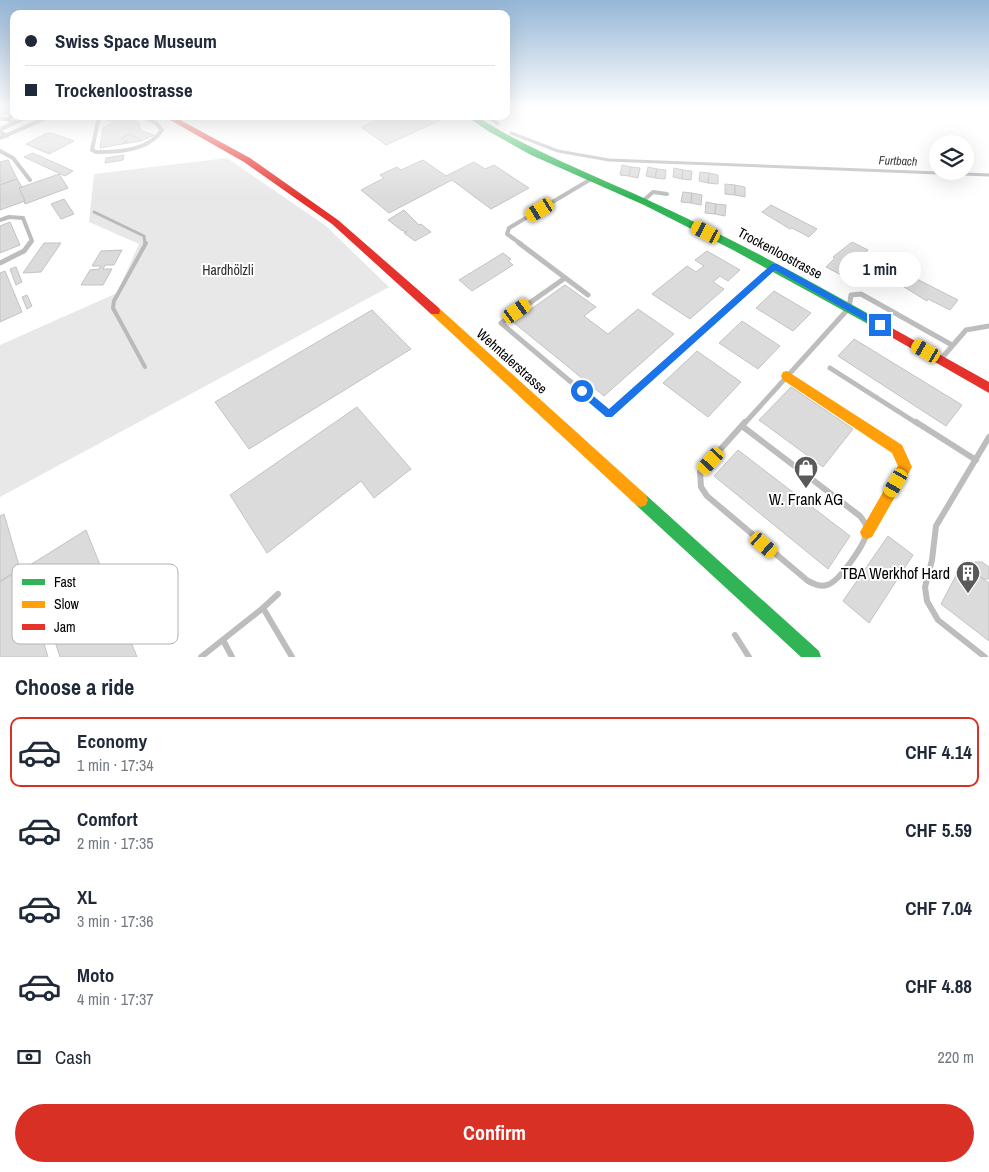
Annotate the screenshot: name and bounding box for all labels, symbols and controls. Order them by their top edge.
text: Swiss Space Museum [55,28,217,54]
text: Trockenloostrasse [55,77,193,103]
map controls [929,135,974,180]
button: layers [929,135,974,180]
water label: Furtbach [878,152,918,170]
car [523,196,556,224]
car [689,219,722,245]
street label: Trockenloostrasse [735,223,825,283]
callout: 1 min [839,252,921,288]
text: 1 min [863,258,897,280]
park label: Hardhölzli [202,261,254,279]
car [500,296,533,326]
route end [869,314,891,336]
street label: Wehntalerstrasse [473,324,551,398]
car [909,337,942,365]
route start [571,380,593,402]
car [695,445,726,477]
shop icon: W. Frank AG [793,455,819,489]
car [882,466,909,500]
place label: W. Frank AG [769,488,843,510]
car [747,529,780,561]
building icon: TBA Werkhof Hard [955,560,981,594]
place label: TBA Werkhof Hard [841,562,950,584]
legend [12,564,178,644]
text: Fast [54,573,76,591]
text: Slow [54,595,80,613]
text: Jam [54,618,76,636]
text: Choose a ride [15,672,134,702]
text: Economy [77,728,147,754]
icon: car [17,730,62,775]
text: CHF 4.14 [905,739,972,765]
text: 1 min · 17:34 [77,754,154,776]
text: Comfort [77,806,138,832]
icon: car [17,808,62,853]
text: CHF 5.59 [905,817,972,843]
text: 2 min · 17:35 [77,832,154,854]
text: XL [77,884,97,910]
icon: car [17,886,62,931]
text: CHF 7.04 [905,895,972,921]
text: 3 min · 17:36 [77,910,154,932]
text: Moto [77,962,114,988]
icon: car [17,964,62,1009]
text: CHF 4.88 [905,973,972,999]
text: 4 min · 17:37 [77,988,154,1010]
icon: cash [15,1043,43,1071]
text: Cash [55,1044,91,1070]
text: 220 m [938,1046,974,1068]
button: Confirm [15,1104,974,1162]

